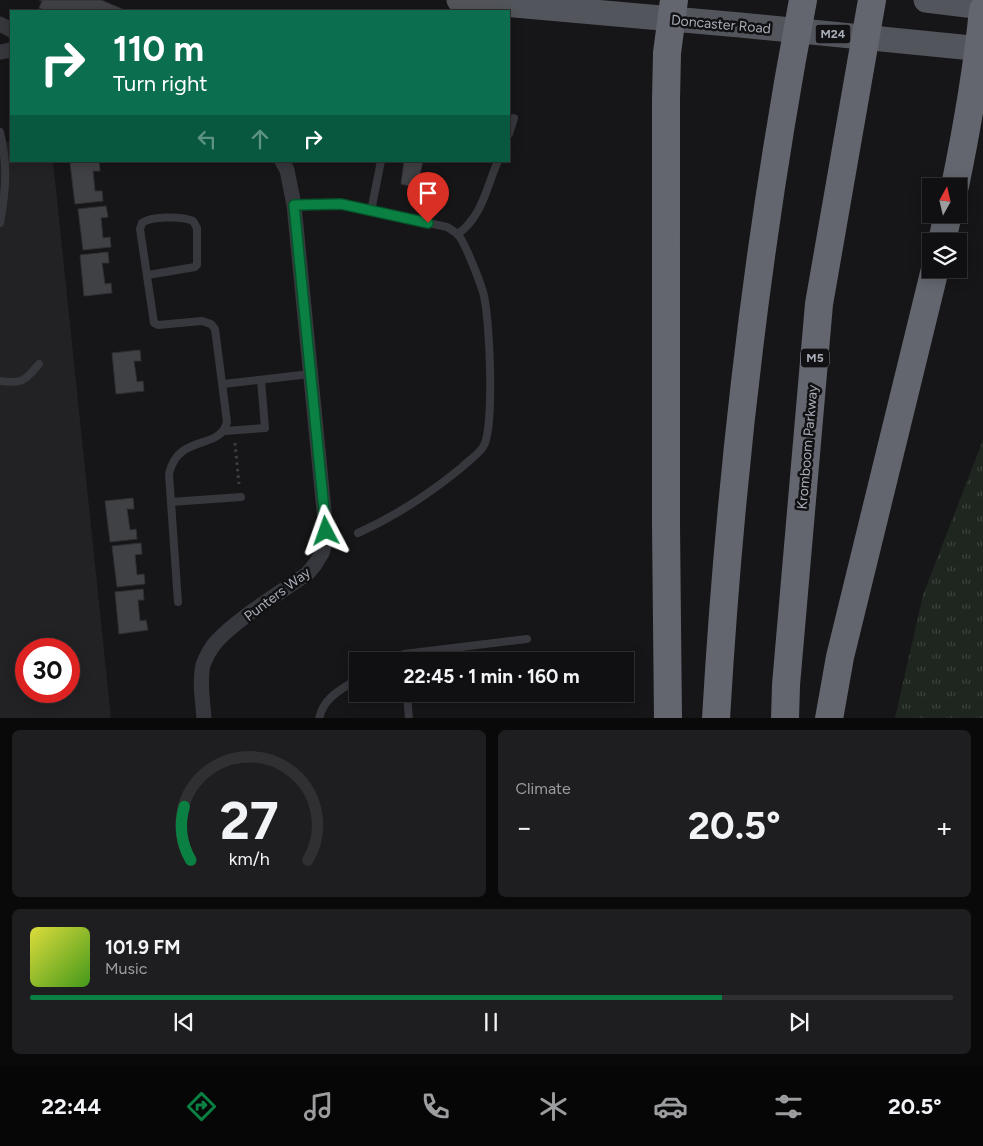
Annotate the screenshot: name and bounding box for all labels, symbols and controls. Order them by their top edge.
street label: Doncaster Road [670,12,772,37]
road number: M24 [816,24,850,44]
text: 110 m [113,28,204,70]
icon: right [30,30,95,95]
text: Turn right [113,70,208,97]
icon: left [193,125,221,153]
icon: ahead [246,125,274,153]
icon: right [299,125,327,153]
pin [407,172,449,223]
north arrow [922,178,968,222]
map controls [922,178,967,278]
icon: arrive [414,179,442,207]
button: layers [922,233,967,278]
road number: M5 [801,348,829,368]
street label: Kromboom Parkway [794,383,821,510]
position arrow [299,504,351,556]
street label: Punters Way [241,564,314,625]
speed limit sign: 30 [15,638,80,703]
text: 22:45 · 1 min · 160 m [403,665,580,688]
text: Climate [516,779,571,798]
text: 27 [219,790,278,852]
text: 20.5° [688,803,781,849]
text: − [516,810,533,844]
text: + [936,810,953,844]
text: km/h [228,848,269,869]
text: 101.9 FM [105,936,180,959]
text: Music [105,959,147,978]
icon: previous [170,1008,198,1036]
icon: pause [477,1008,505,1036]
icon: next [785,1008,813,1036]
icon: directions [184,1089,219,1124]
icon: music [301,1089,336,1124]
icon: phone [418,1089,453,1124]
icon: climate [536,1089,571,1124]
icon: car [653,1089,688,1124]
icon: filters [771,1089,806,1124]
text: 22:44 [41,1093,101,1120]
text: 20.5° [888,1093,942,1120]

